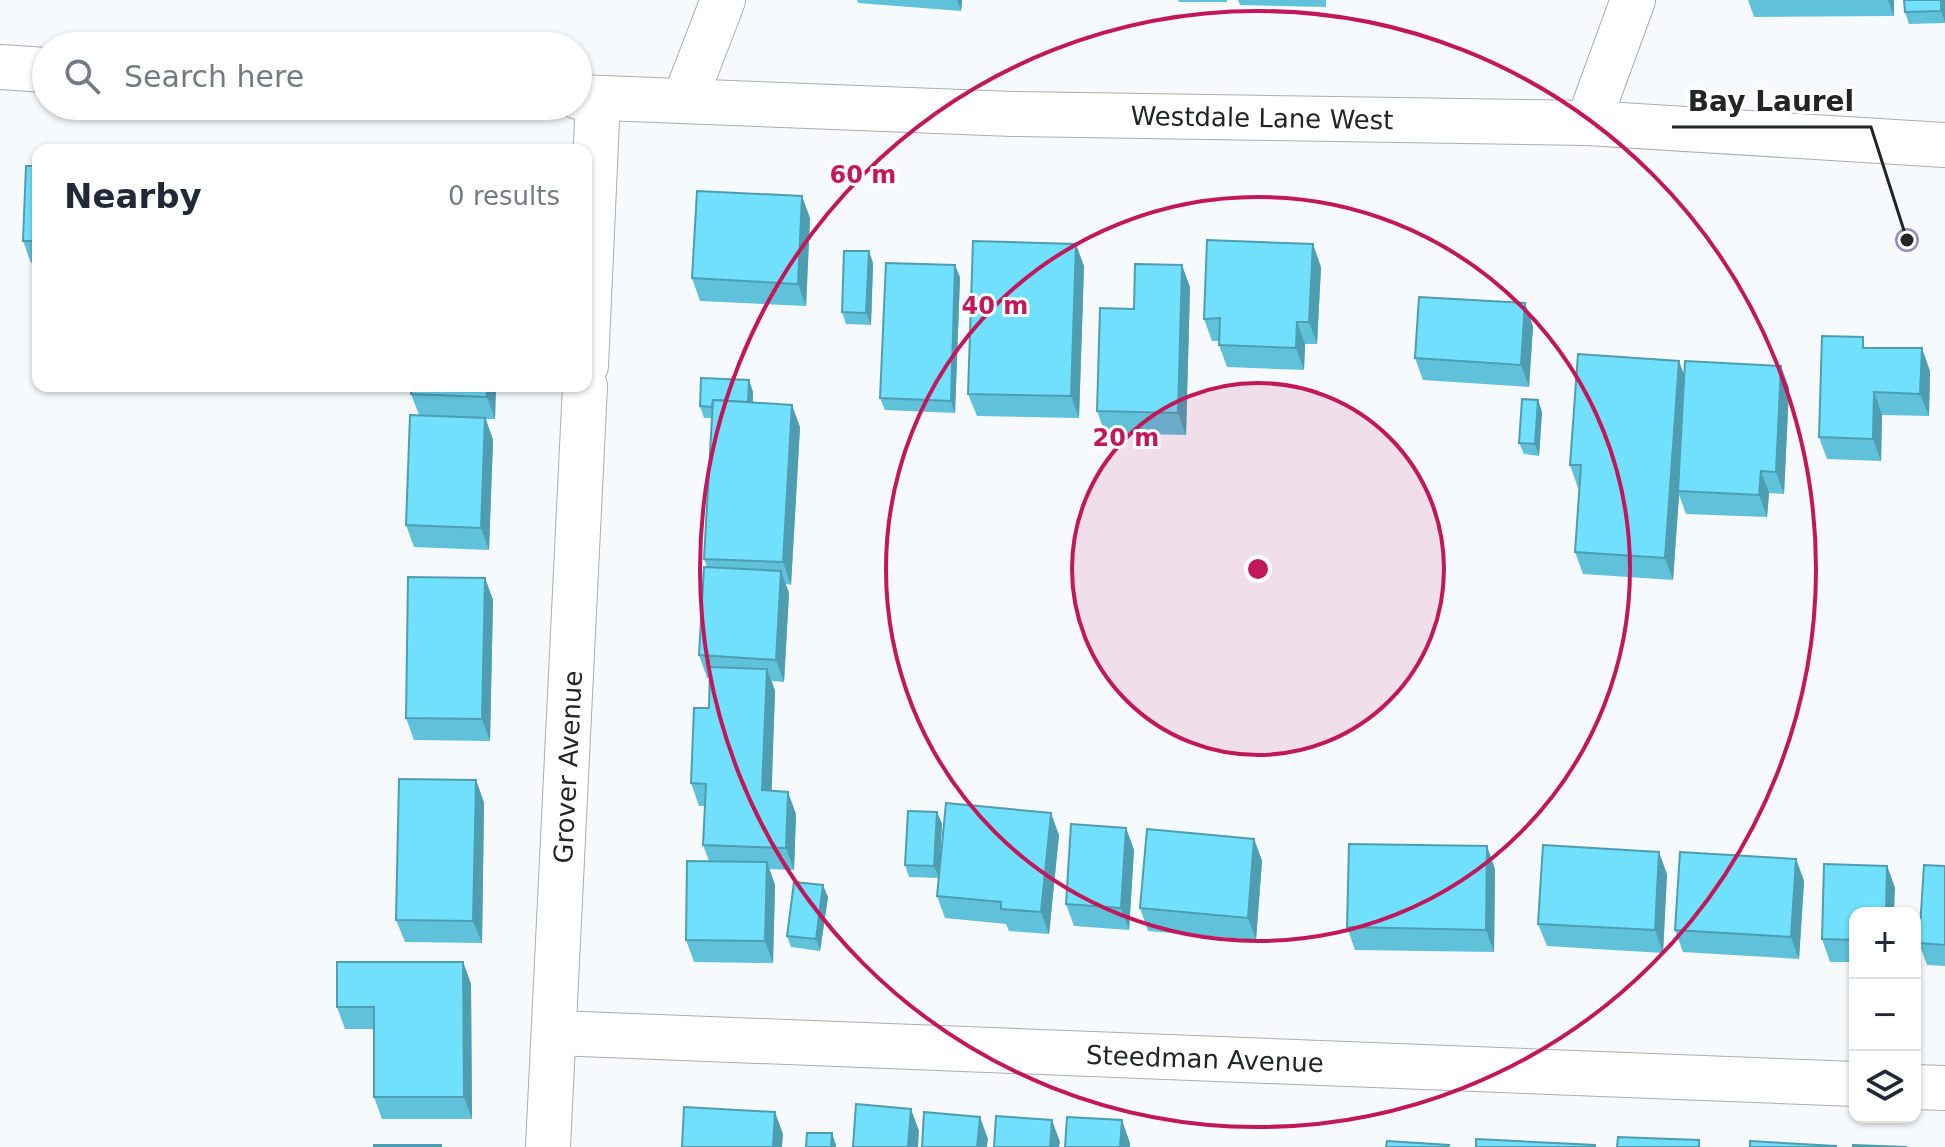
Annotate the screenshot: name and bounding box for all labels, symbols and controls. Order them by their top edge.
search box [32,32,592,120]
icon: search [60,54,104,98]
text: Search here [124,59,304,94]
callout: Bay Laurel [1672,75,1871,127]
text: Bay Laurel [1688,85,1854,118]
street label: Westdale Lane West [1130,101,1394,135]
text: 60 m [830,161,896,189]
text: Nearby [64,176,202,216]
text: 0 results [448,181,560,211]
text: 40 m [962,292,1028,320]
text: 20 m [1093,424,1159,452]
centre of rings [1244,555,1272,583]
street label: Grover Avenue [548,670,588,864]
map controls [1849,907,1921,1123]
button: + [1849,907,1921,979]
button: − [1849,979,1921,1051]
street label: Steedman Avenue [1086,1040,1324,1078]
button: layers [1849,1051,1921,1123]

